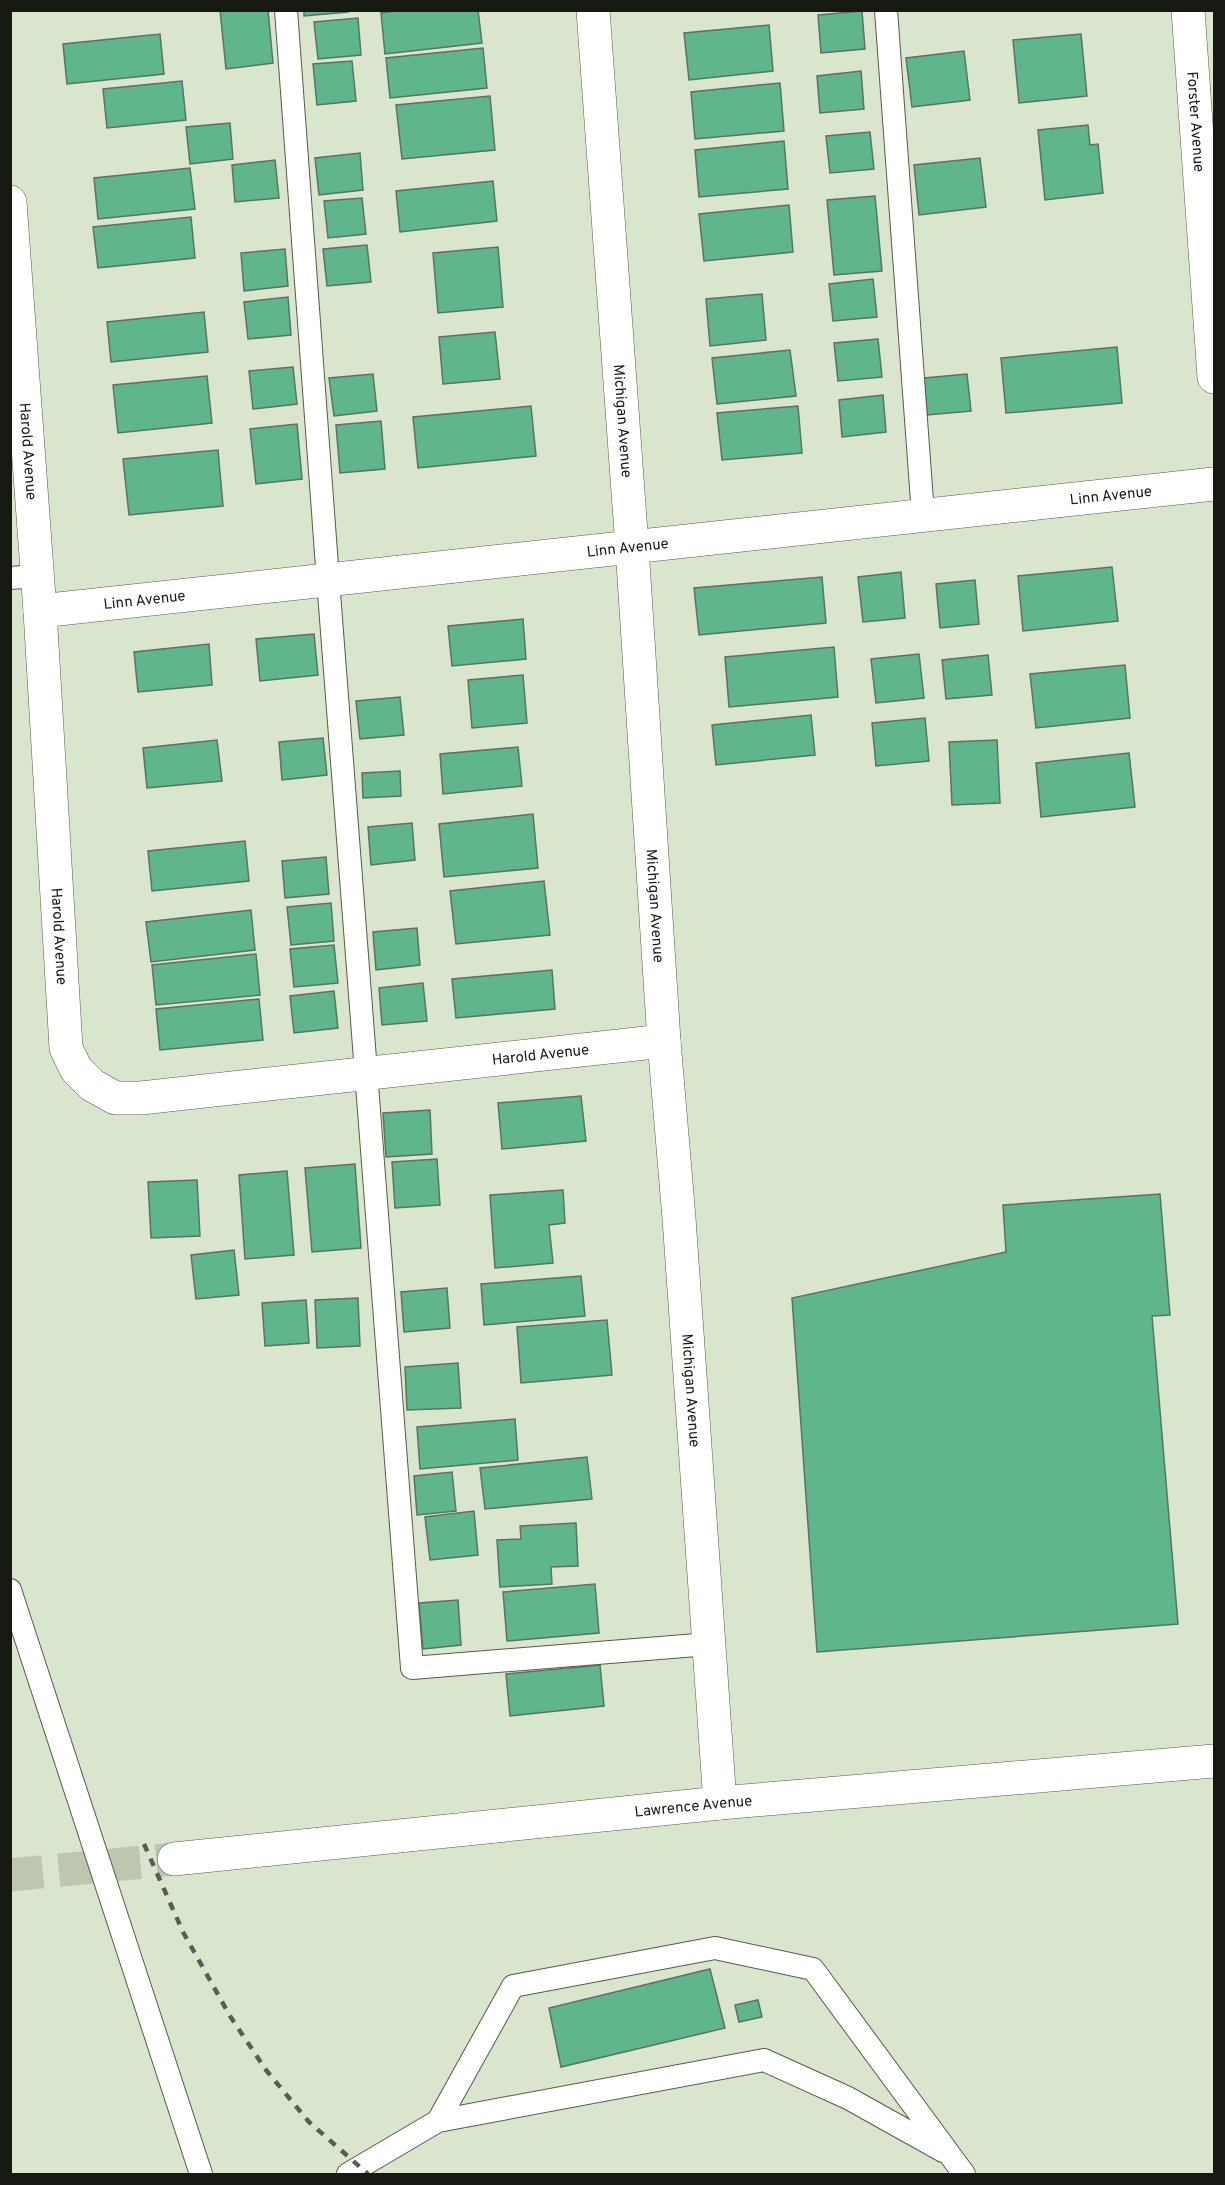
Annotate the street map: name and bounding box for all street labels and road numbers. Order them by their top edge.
street label: Forster Avenue [1181,71,1207,173]
street label: Michigan Avenue [608,364,635,479]
street label: Harold Avenue [14,402,40,501]
street label: Linn Avenue [1069,483,1153,511]
street label: Linn Avenue [586,535,670,563]
street label: Linn Avenue [103,587,187,615]
street label: Michigan Avenue [641,848,667,963]
street label: Harold Avenue [45,887,70,986]
street label: Harold Avenue [491,1041,590,1071]
street label: Michigan Avenue [676,1333,703,1448]
street label: Lawrence Avenue [634,1792,753,1823]

